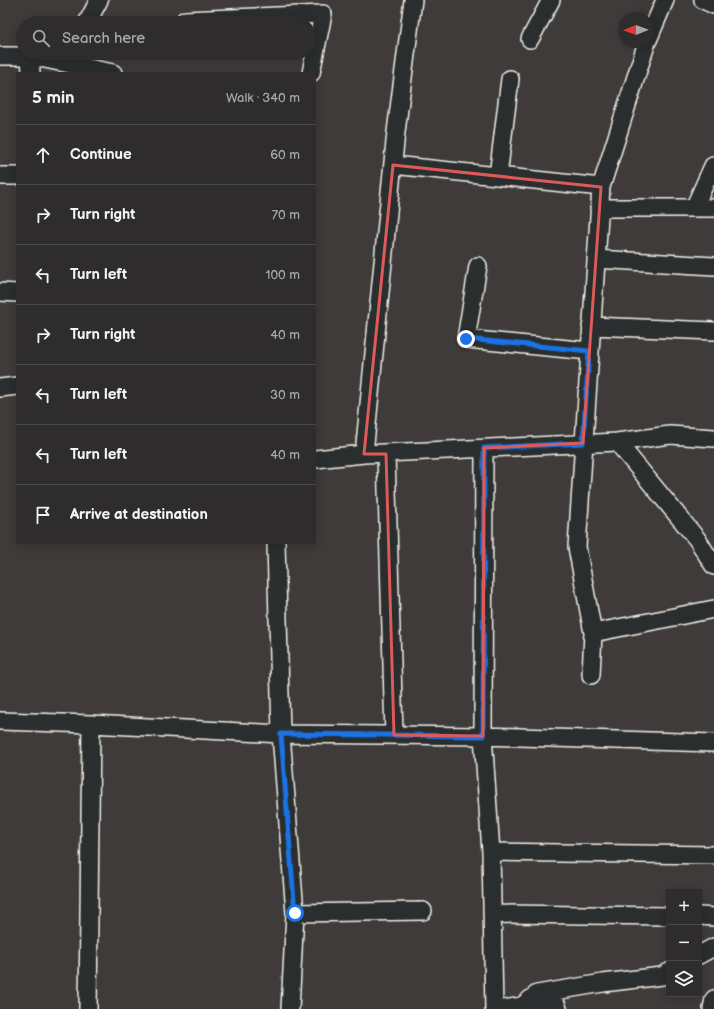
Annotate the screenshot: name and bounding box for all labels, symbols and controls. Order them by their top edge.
north arrow [618,12,654,48]
search box [16,16,316,60]
icon: search [30,27,52,49]
text: Search here [62,29,145,48]
text: 5 min [32,88,75,108]
text: Walk · 340 m [226,90,300,106]
icon: ahead [32,144,54,166]
text: Continue [70,145,132,164]
text: 60 m [270,147,300,163]
icon: right [32,204,54,226]
text: Turn right [70,205,135,224]
text: 70 m [272,207,300,223]
icon: left [32,264,54,286]
text: Turn left [70,265,127,284]
text: 100 m [265,267,300,283]
icon: right [32,324,54,346]
text: Turn right [70,325,135,344]
text: 40 m [270,327,300,343]
route end [457,330,475,348]
icon: left [32,384,54,406]
text: Turn left [70,385,127,404]
text: 30 m [270,387,300,403]
icon: left [32,444,54,466]
text: Turn left [70,445,127,464]
text: 40 m [270,447,300,463]
icon: arrive [32,504,54,526]
text: Arrive at destination [70,505,208,524]
map controls [666,889,702,997]
button: + [666,889,702,925]
route start [286,904,304,922]
button: − [666,925,702,961]
button: layers [666,961,702,997]

